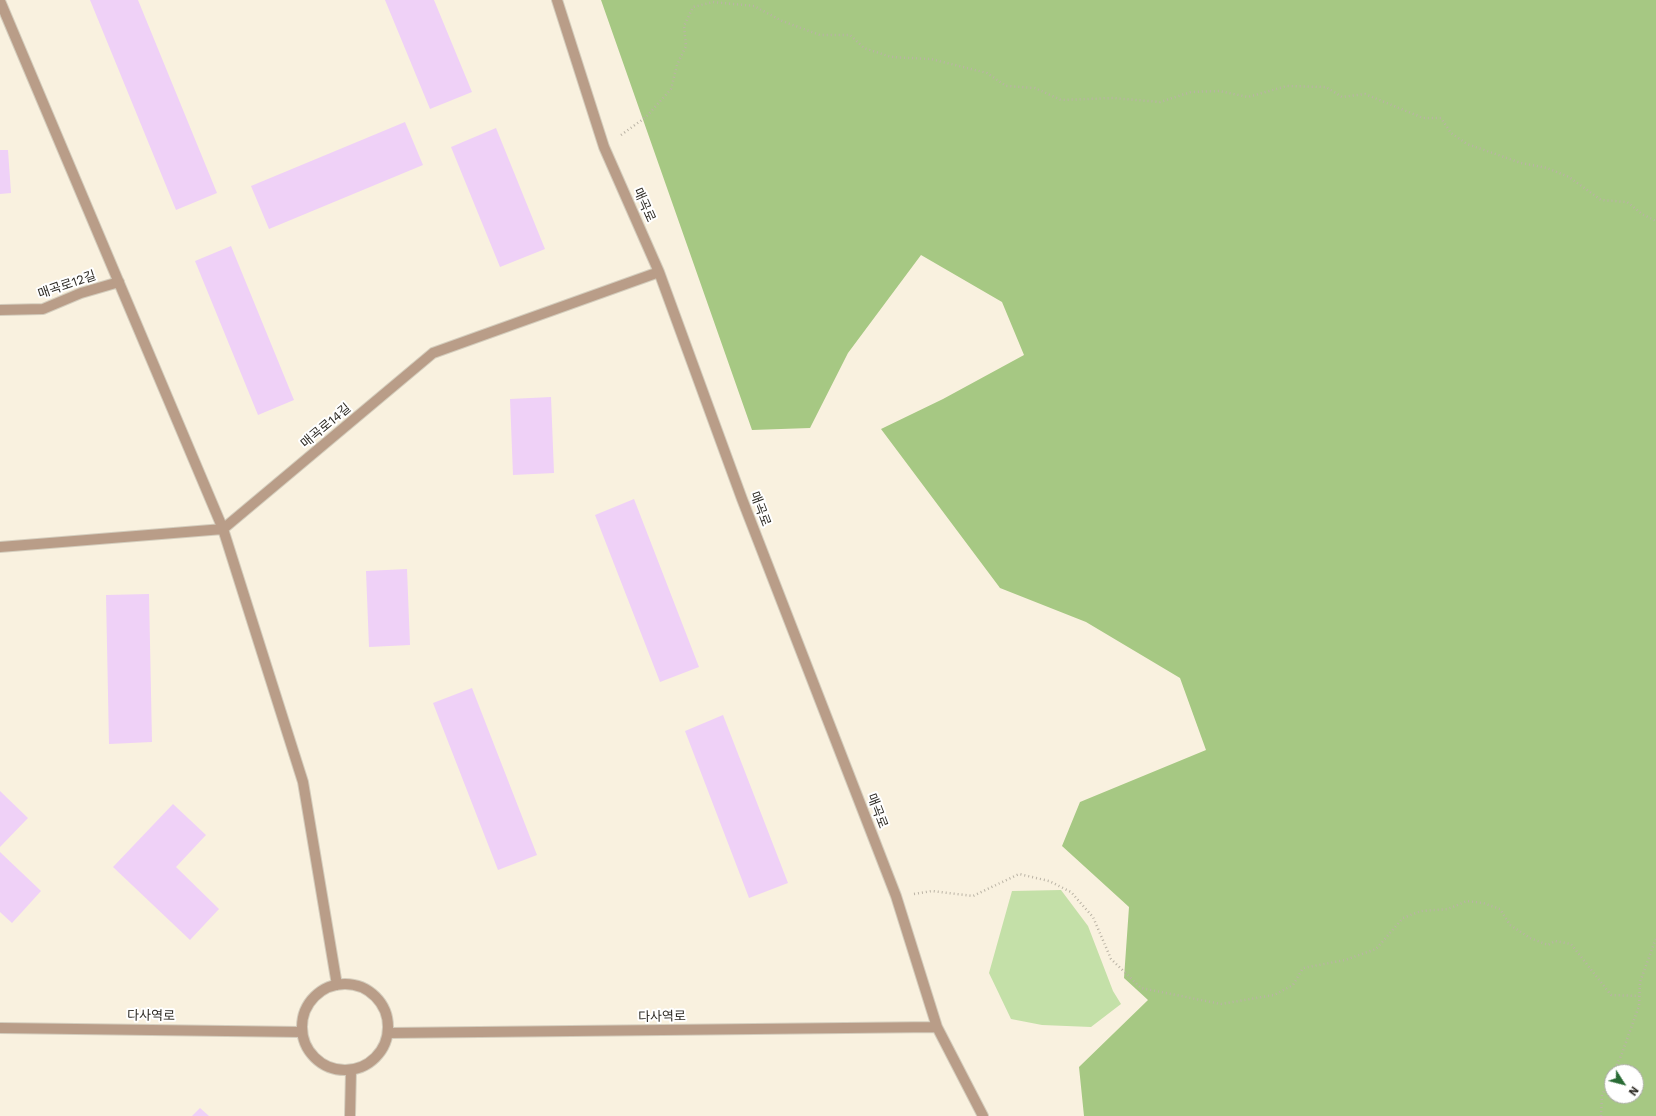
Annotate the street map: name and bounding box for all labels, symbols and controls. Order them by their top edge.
street label: 매곡로 [630,185,658,225]
street label: 매곡로12길 [36,268,98,302]
street label: 매곡로14길 [298,400,354,452]
street label: 매곡로 [746,489,774,529]
street label: 매곡로 [863,791,891,831]
street label: 다사역로 [127,1008,175,1024]
street label: 다사역로 [638,1009,686,1025]
north arrow [1604,1064,1644,1104]
text: N [1626,1084,1641,1098]

